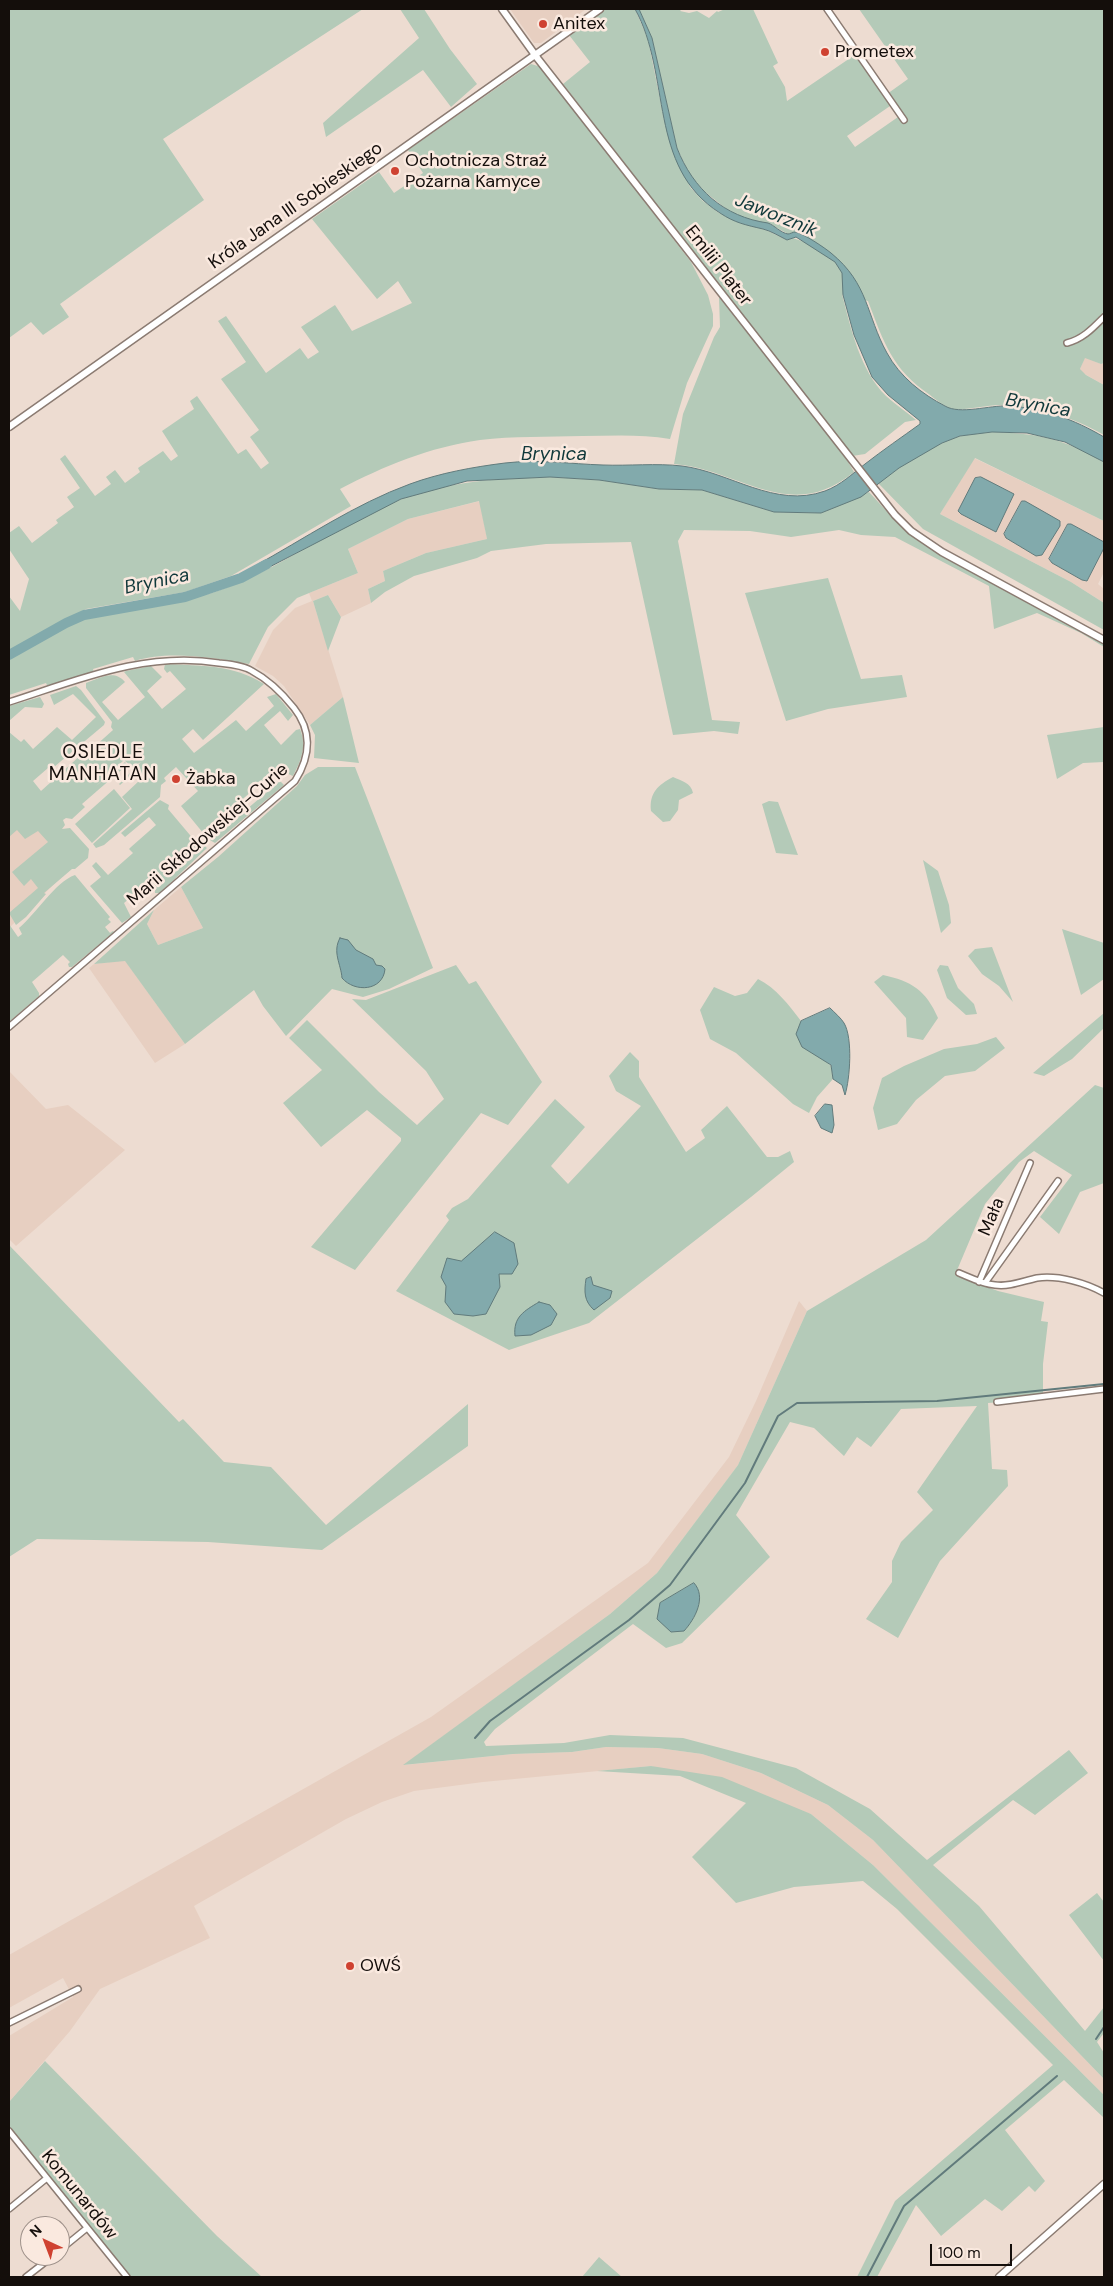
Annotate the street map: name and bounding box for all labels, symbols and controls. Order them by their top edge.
place label: Anitex [553,13,605,35]
marker: Anitex [537,18,549,30]
place label: Prometex [835,41,914,63]
marker: Prometex [819,46,831,58]
street label: Króla Jana III Sobieskiego [205,138,387,274]
place label: Ochotnicza Straż Pożarna Kamyce [405,150,547,192]
marker: Ochotnicza Straż Pożarna Kamyce [389,165,401,177]
water label: Jaworznik [732,189,820,243]
street label: Emilii Plater [680,222,756,310]
water label: Brynica [1004,389,1072,423]
water label: Brynica [521,444,587,466]
water label: Brynica [122,564,192,600]
district label: OSIEDLE MANHATAN [48,742,158,786]
street label: Marii Skłodowskiej-Curie [123,759,293,911]
place label: Żabka [186,768,236,790]
marker: Żabka [170,773,182,785]
street label: Mała [974,1195,1010,1239]
place label: OWŚ [360,1955,401,1977]
marker: OWŚ [344,1960,356,1972]
street label: Komunardów [36,2146,122,2244]
north arrow [20,2216,70,2266]
text: N [26,2221,45,2241]
scale bar [933,2234,1016,2266]
text: 100 m [938,2243,981,2263]

